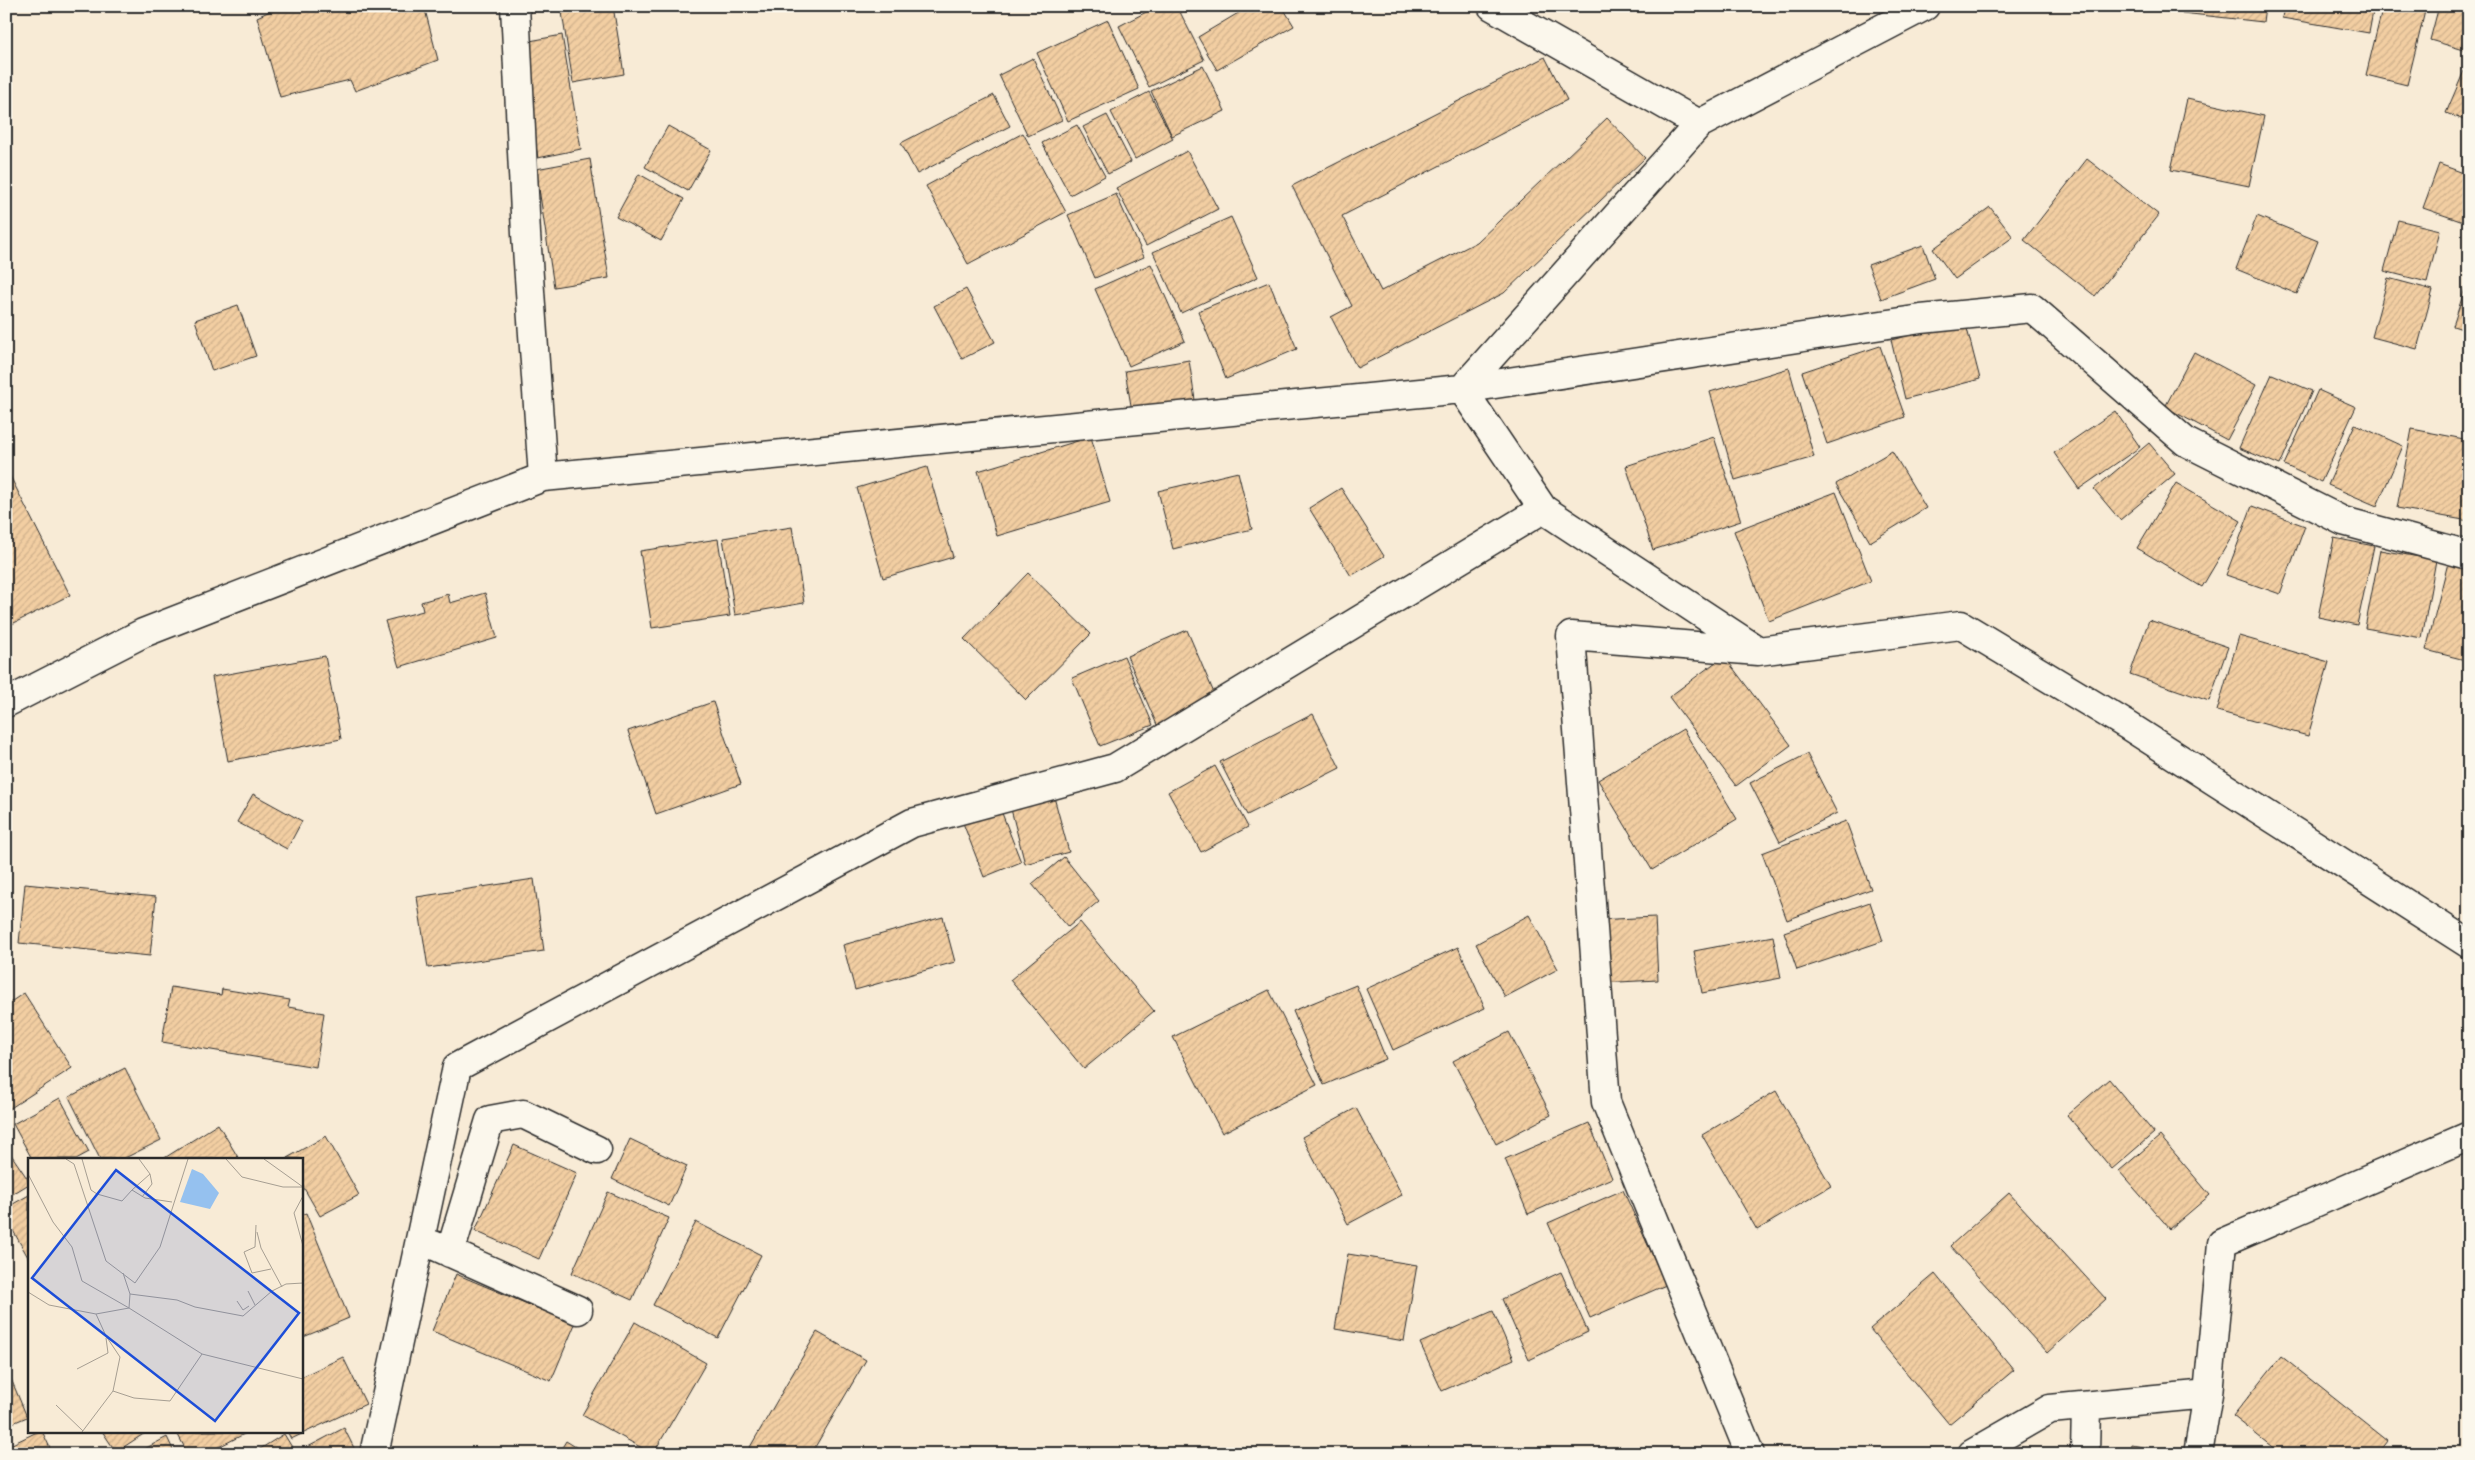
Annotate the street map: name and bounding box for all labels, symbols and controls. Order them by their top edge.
inset map [28,1158,302,1432]

